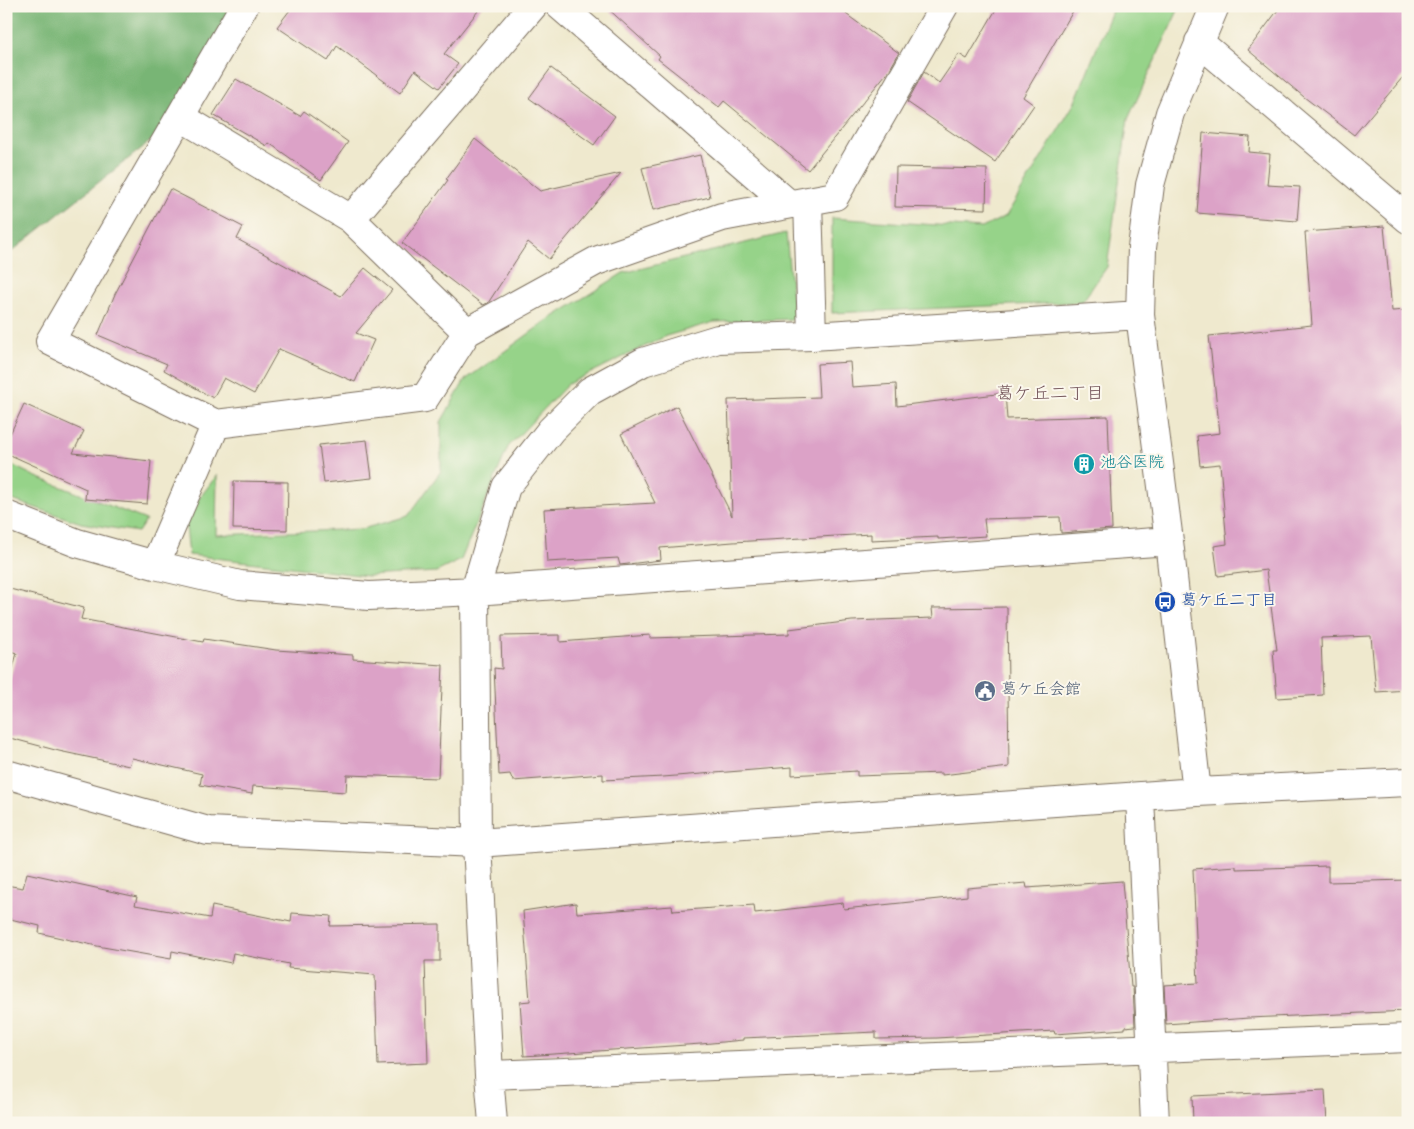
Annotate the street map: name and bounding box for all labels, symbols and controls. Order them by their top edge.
district label: 葛ケ丘二丁目 [996,384,1104,406]
building icon: 池谷医院 [1072,452,1096,476]
place label: 池谷医院 [1100,454,1164,474]
bus stop icon: 葛ケ丘二丁目 [1153,590,1177,614]
place label: 葛ケ丘二丁目 [1181,592,1277,612]
public building icon: 葛ケ丘会館 [973,679,997,703]
place label: 葛ケ丘会館 [1001,680,1081,701]

